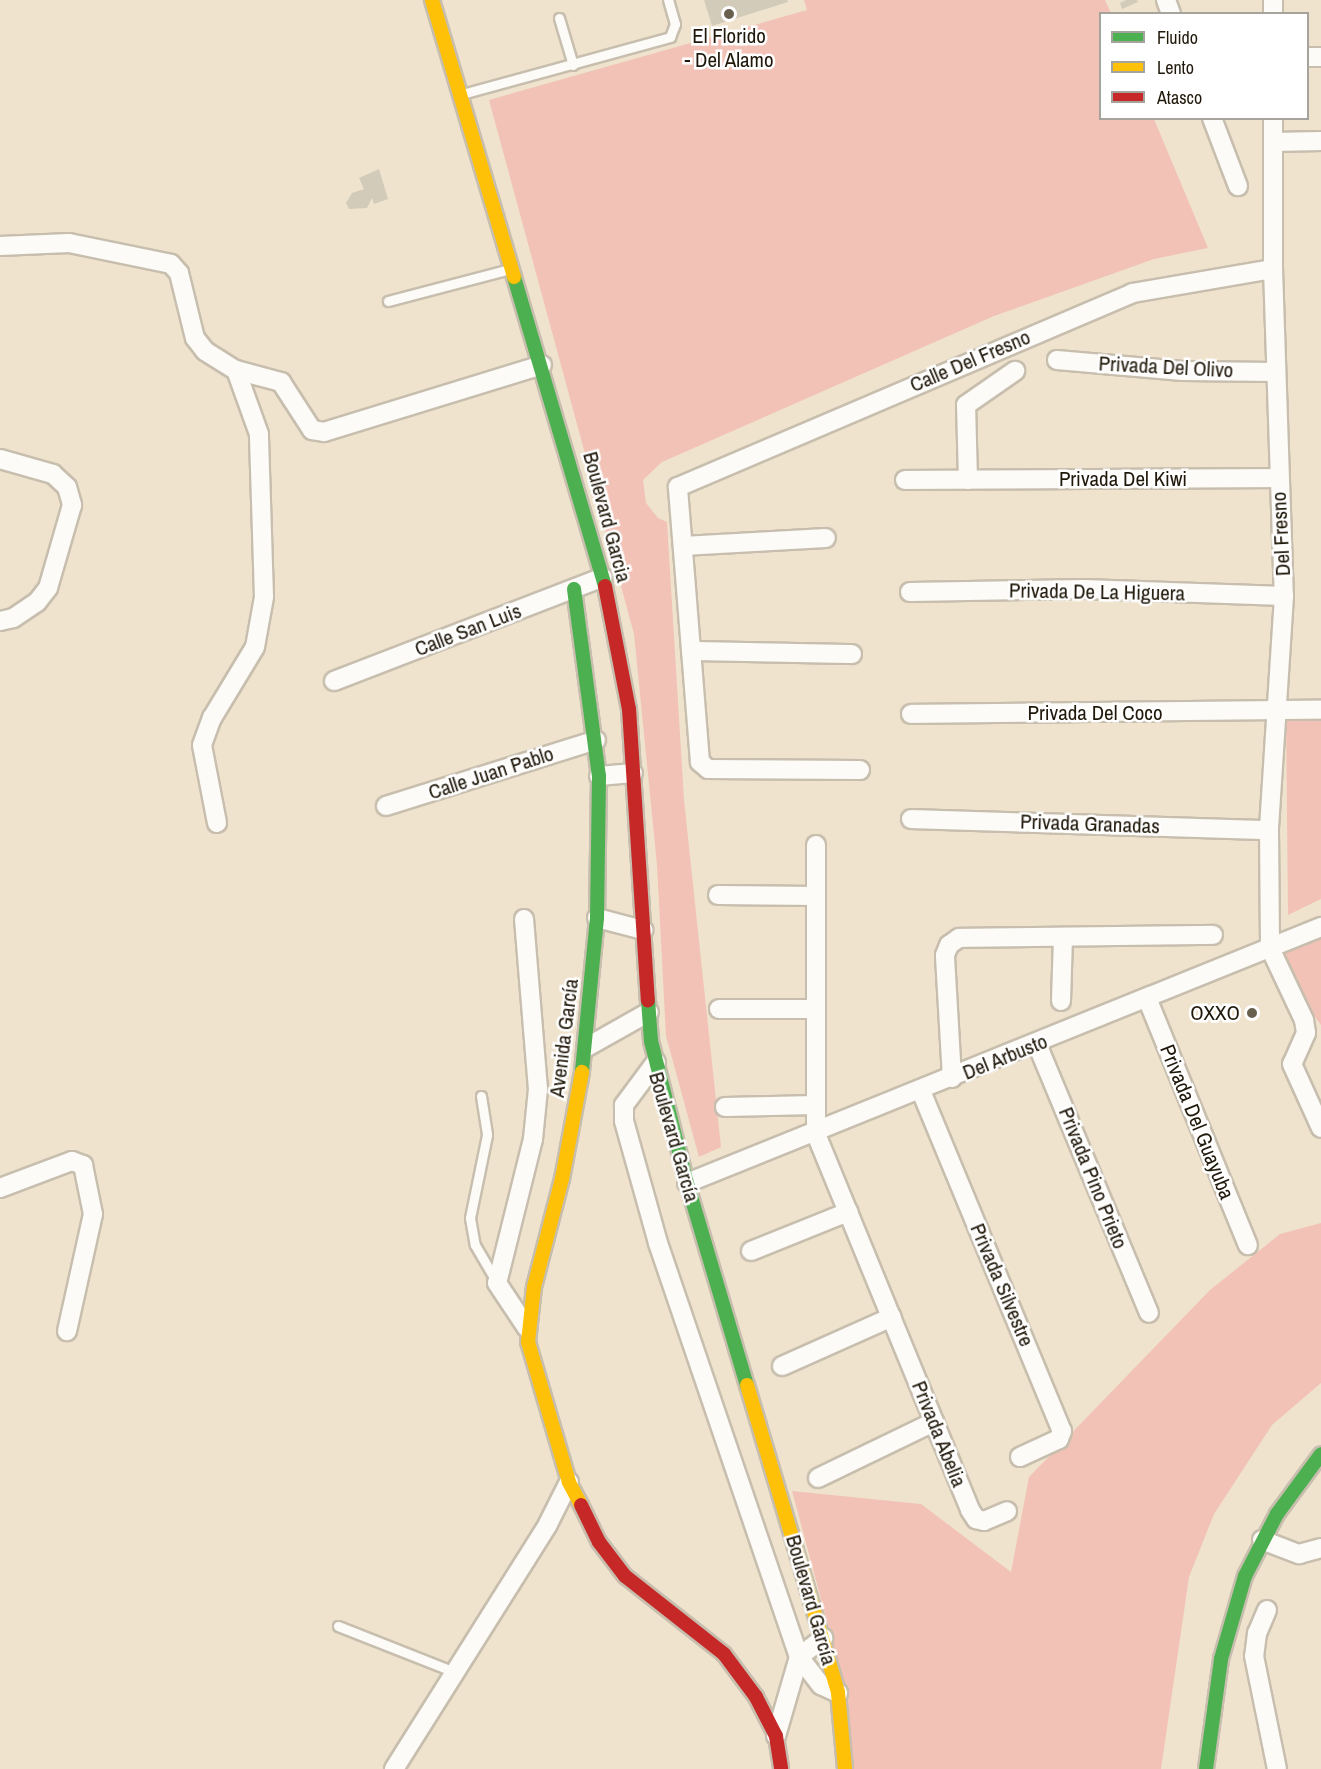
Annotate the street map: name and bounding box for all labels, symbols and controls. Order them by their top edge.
marker: El Florido - Del Alamo [722,7,736,21]
legend [1099,12,1309,120]
place label: El Florido - Del Alamo [684,23,774,73]
text: Fluido [1157,25,1198,50]
text: Lento [1157,55,1194,80]
text: Atasco [1157,85,1202,110]
street label: Calle Del Fresno [906,324,1034,398]
street label: Privada Del Olivo [1098,351,1234,383]
street label: Boulevard Garcia [577,449,637,585]
street label: Privada Del Kiwi [1059,466,1187,492]
street label: Del Fresno [1266,491,1296,577]
street label: Privada De La Higuera [1009,578,1185,606]
street label: Calle San Luis [411,598,525,662]
street label: Privada Del Coco [1028,700,1162,726]
street label: Calle Juan Pablo [425,741,557,805]
street label: Privada Granadas [1020,809,1160,839]
street label: Avenida García [544,977,584,1099]
place label: OXXO [1190,1000,1240,1026]
marker: OXXO [1245,1006,1259,1020]
street label: Del Arbusto [959,1028,1051,1086]
street label: Privada Del Guayuba [1154,1041,1240,1203]
street label: Boulevard García [643,1069,705,1205]
street label: Privada Pino Prieto [1053,1104,1133,1252]
street label: Privada Silvestre [965,1220,1039,1350]
street label: Privada Abelia [906,1377,972,1491]
street label: Boulevard García [780,1532,842,1668]

